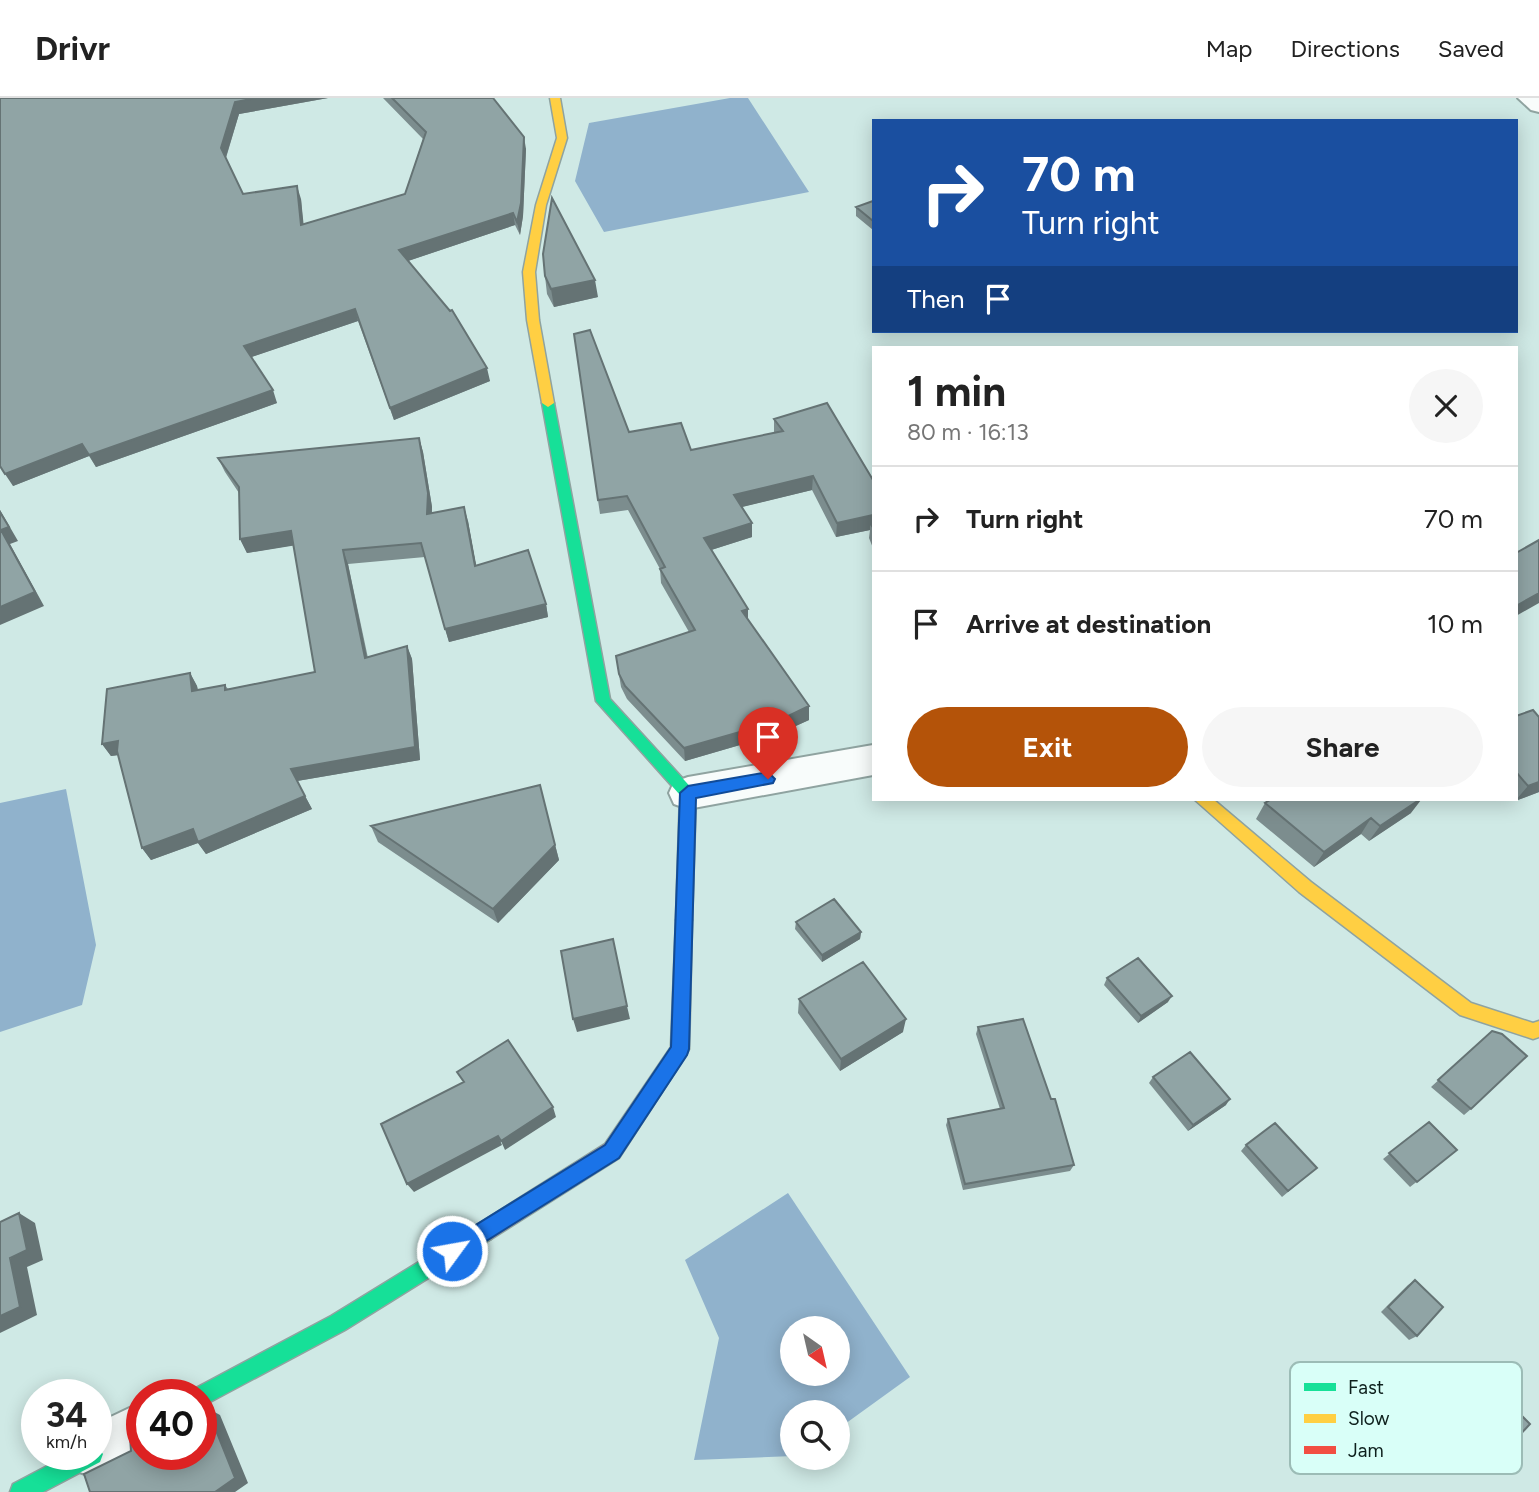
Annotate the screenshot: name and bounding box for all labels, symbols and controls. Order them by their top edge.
text: Drivr [35,29,110,68]
text: Map [1206,34,1252,63]
text: Directions [1290,34,1400,63]
text: Saved [1438,34,1504,63]
text: 70 m [1022,144,1135,203]
icon: right [907,147,998,238]
text: Turn right [1022,204,1160,242]
icon: arrive [979,280,1017,318]
text: Then [907,283,965,315]
text: 1 min [907,366,1006,417]
button: close [1409,369,1483,443]
text: 80 m · 16:13 [907,418,1029,446]
icon: right [907,500,945,538]
text: Turn right [966,503,1083,535]
text: 70 m [1424,503,1483,535]
icon: arrive [907,605,945,643]
text: Arrive at destination [966,608,1211,640]
text: 10 m [1427,608,1483,640]
pin [738,707,798,779]
button: Exit [907,707,1188,787]
button: Share [1202,707,1483,787]
icon: arrive [749,718,787,756]
position arrow [415,1214,489,1288]
north arrow [780,1316,850,1386]
map controls [780,1316,850,1470]
legend [1290,1362,1522,1474]
text: Fast [1348,1376,1384,1399]
speed limit sign: 40 [126,1379,217,1470]
text: 34 [46,1394,87,1436]
button: search [780,1400,850,1470]
text: Slow [1348,1407,1390,1430]
text: km/h [46,1431,87,1453]
text: Jam [1348,1439,1384,1462]

